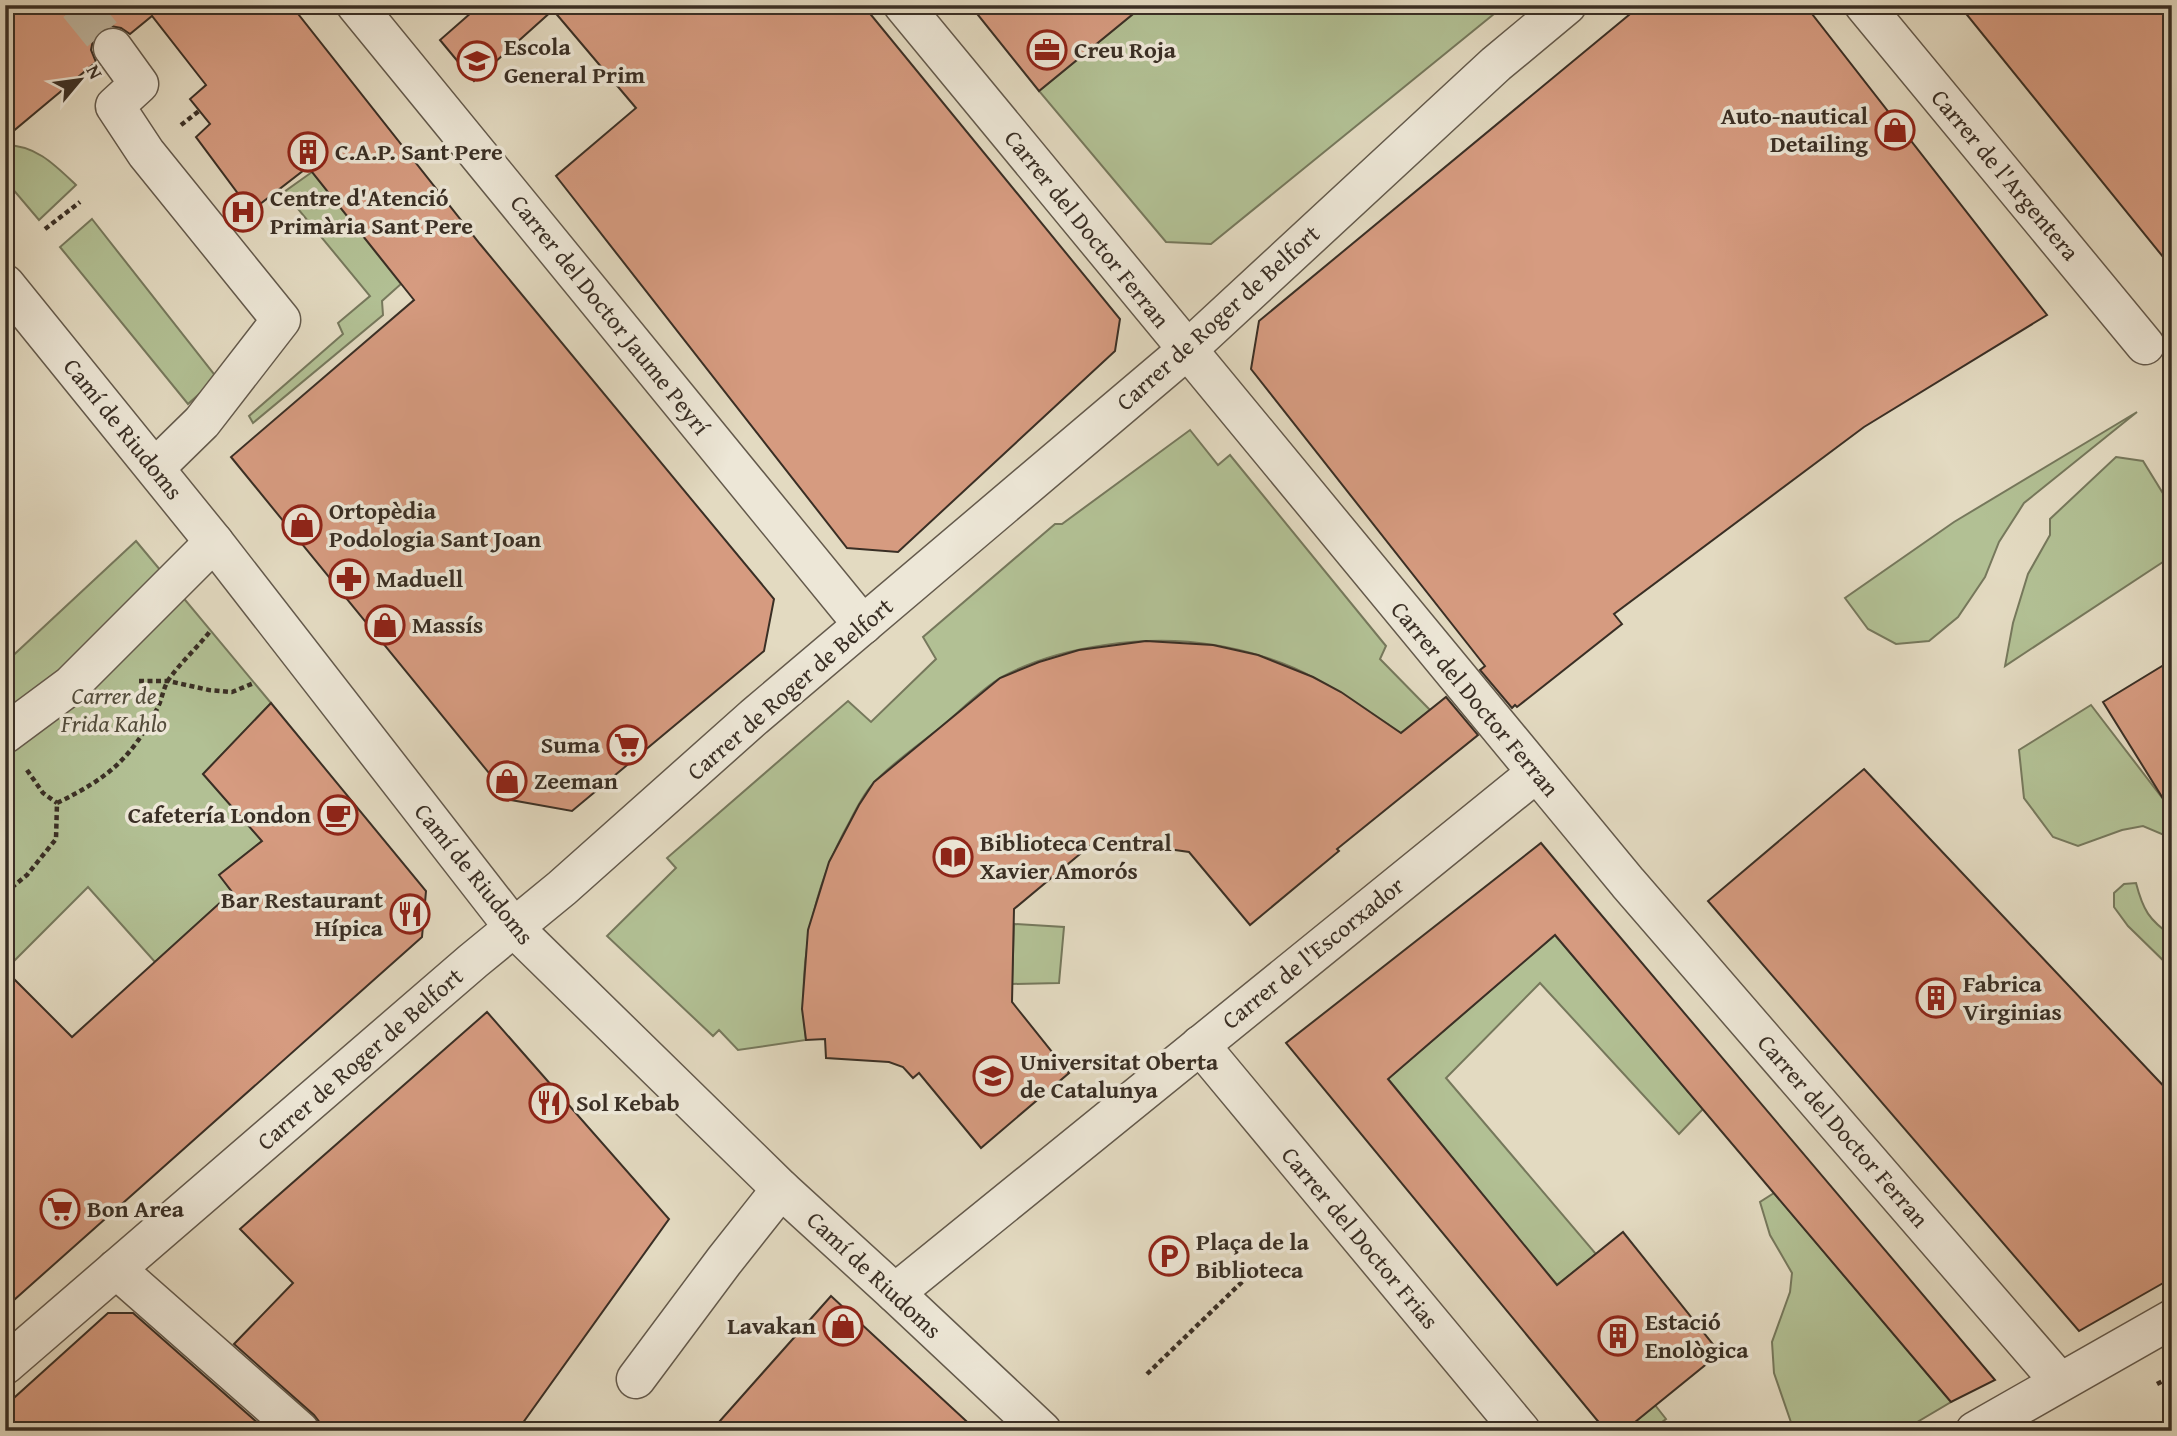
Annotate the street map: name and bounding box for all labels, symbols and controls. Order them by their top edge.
place label: Escola General Prim [504,29,646,92]
office icon: Creu Roja [1026,29,1068,71]
place label: Creu Roja [1074,32,1177,67]
school or university icon: Escola General Prim [456,40,498,82]
north arrow [46,46,116,116]
text: N [80,59,110,84]
street label: Carrer de l'Argentera [1923,81,2088,269]
place label: Auto-nautical Detailing [1721,98,1869,161]
shop icon: Auto-nautical Detailing [1874,109,1916,151]
street label: Carrer del Doctor Ferran [996,122,1179,336]
building icon: C.A.P. Sant Pere [287,131,329,173]
place label: C.A.P. Sant Pere [335,134,503,169]
place label: Centre d'Atenció Primària Sant Pere [270,180,473,243]
street label: Carrer del Doctor Jaume Peyrí [502,187,719,443]
hospital icon: Centre d'Atenció Primària Sant Pere [222,191,264,233]
street label: Carrer de Roger de Belfort [1108,216,1328,419]
street label: Camí de Riudoms [55,350,191,507]
place label: Ortopèdia Podologia Sant Joan [329,493,541,556]
shop icon: Ortopèdia Podologia Sant Joan [281,504,323,546]
pharmacy icon: Maduell [328,558,370,600]
place label: Maduell [376,561,464,596]
street label: Carrer de Roger de Belfort [679,589,901,788]
street label: Carrer del Doctor Ferran [1383,593,1568,805]
shop icon: Massís [364,604,406,646]
place label: Massís [412,607,483,642]
park label: Carrer de Frida Kahlo [60,678,167,741]
supermarket icon: Suma [606,724,648,766]
place label: Suma [541,727,601,762]
shop icon: Zeeman [486,760,528,802]
place label: Zeeman [534,763,618,798]
cafe icon: Cafetería London [317,794,359,836]
street label: Camí de Riudoms [406,795,542,952]
place label: Cafetería London [128,797,311,832]
place label: Biblioteca Central Xavier Amorós [980,825,1172,888]
library icon: Biblioteca Central Xavier Amorós [932,836,974,878]
street label: Carrer de l'Escorxador [1214,868,1411,1037]
place label: Bar Restaurant Hípica [221,882,384,945]
restaurant icon: Bar Restaurant Hípica [389,893,431,935]
street label: Carrer de Roger de Belfort [249,959,471,1158]
place label: Fabrica Virginias [1963,966,2062,1029]
building icon: Fabrica Virginias [1915,977,1957,1019]
street label: Carrer del Doctor Ferran [1749,1026,1938,1235]
place label: Universitat Oberta de Catalunya [1020,1044,1219,1107]
school or university icon: Universitat Oberta de Catalunya [972,1055,1014,1097]
restaurant icon: Sol Kebab [528,1082,570,1124]
place label: Sol Kebab [576,1085,680,1120]
street label: Carrer del Doctor Frias [1273,1139,1447,1337]
supermarket icon: Bon Area [39,1188,81,1230]
place label: Bon Area [87,1191,185,1226]
street label: Camí de Riudoms [799,1203,950,1346]
place label: Plaça de la Biblioteca [1196,1224,1310,1287]
parking icon: Plaça de la Biblioteca [1148,1235,1190,1277]
place label: Estació Enològica [1645,1304,1749,1367]
shop icon: Lavakan [822,1305,864,1347]
place label: Lavakan [727,1308,816,1343]
building icon: Estació Enològica [1597,1315,1639,1357]

